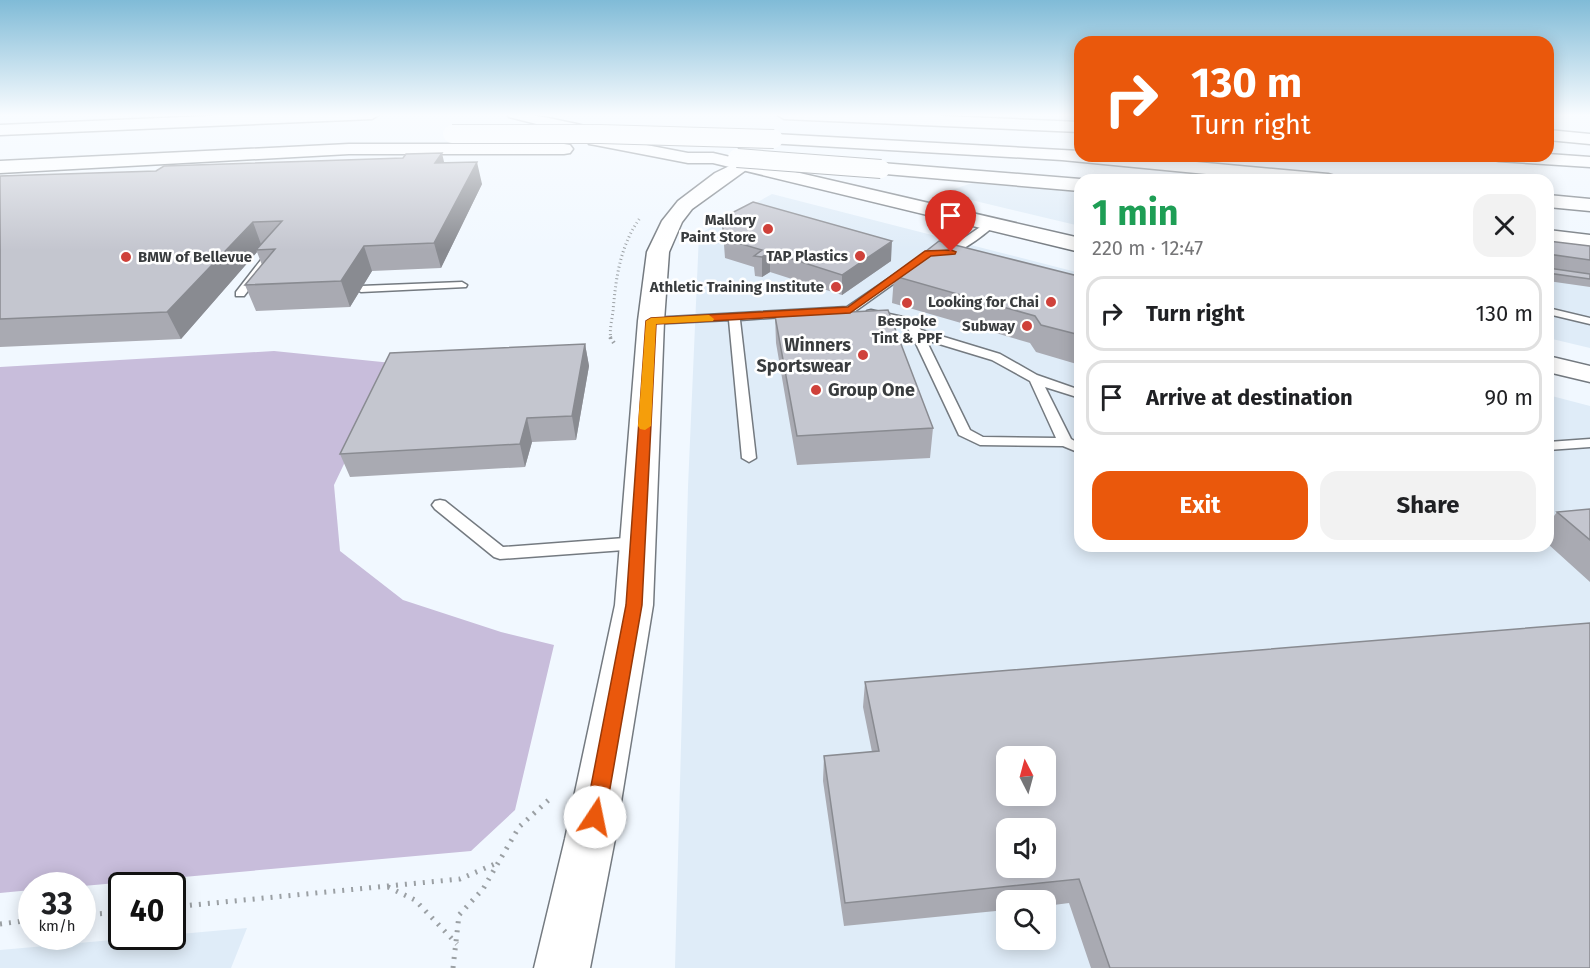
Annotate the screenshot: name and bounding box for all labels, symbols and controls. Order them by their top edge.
text: 130 m [1191,58,1302,108]
icon: right [1092,60,1170,138]
text: Turn right [1191,109,1311,141]
pin [925,190,976,252]
text: 1 min [1092,191,1179,235]
button: close [1473,194,1536,257]
icon: arrive [934,199,967,232]
place label: Mallory Paint Store [681,211,756,246]
marker: Mallory Paint Store [761,222,775,236]
text: 220 m · 12:47 [1092,236,1203,260]
place label: TAP Plastics [766,247,848,265]
place label: BMW of Bellevue [138,248,252,266]
marker: TAP Plastics [853,249,867,263]
marker: BMW of Bellevue [119,250,133,264]
place label: Athletic Training Institute [649,278,824,296]
marker: Athletic Training Institute [829,280,843,294]
place label: Looking for Chai [928,293,1039,311]
marker: Looking for Chai [1044,295,1058,309]
marker: Bespoke Tint & PPF [900,296,914,310]
icon: right [1095,297,1128,330]
text: Turn right [1146,300,1245,327]
text: 130 m [1476,300,1533,327]
place label: Bespoke Tint & PPF [872,312,943,347]
place label: Subway [962,317,1015,335]
marker: Subway [1020,319,1034,333]
place label: Winners Sportswear [756,334,852,377]
marker: Winners Sportswear [856,348,870,362]
place label: Group One [828,379,915,401]
icon: arrive [1095,381,1128,414]
marker: Group One [809,383,823,397]
text: Arrive at destination [1146,384,1353,411]
text: 90 m [1484,384,1533,411]
button: Exit [1092,471,1308,540]
button: Share [1320,471,1536,540]
north arrow [996,746,1056,806]
map controls [996,746,1056,950]
position arrow [563,785,627,849]
button: sound [996,818,1056,878]
speed limit sign: 40 [108,872,186,950]
text: 33 [41,886,73,922]
button: search [996,890,1056,950]
text: km/h [38,917,76,935]

